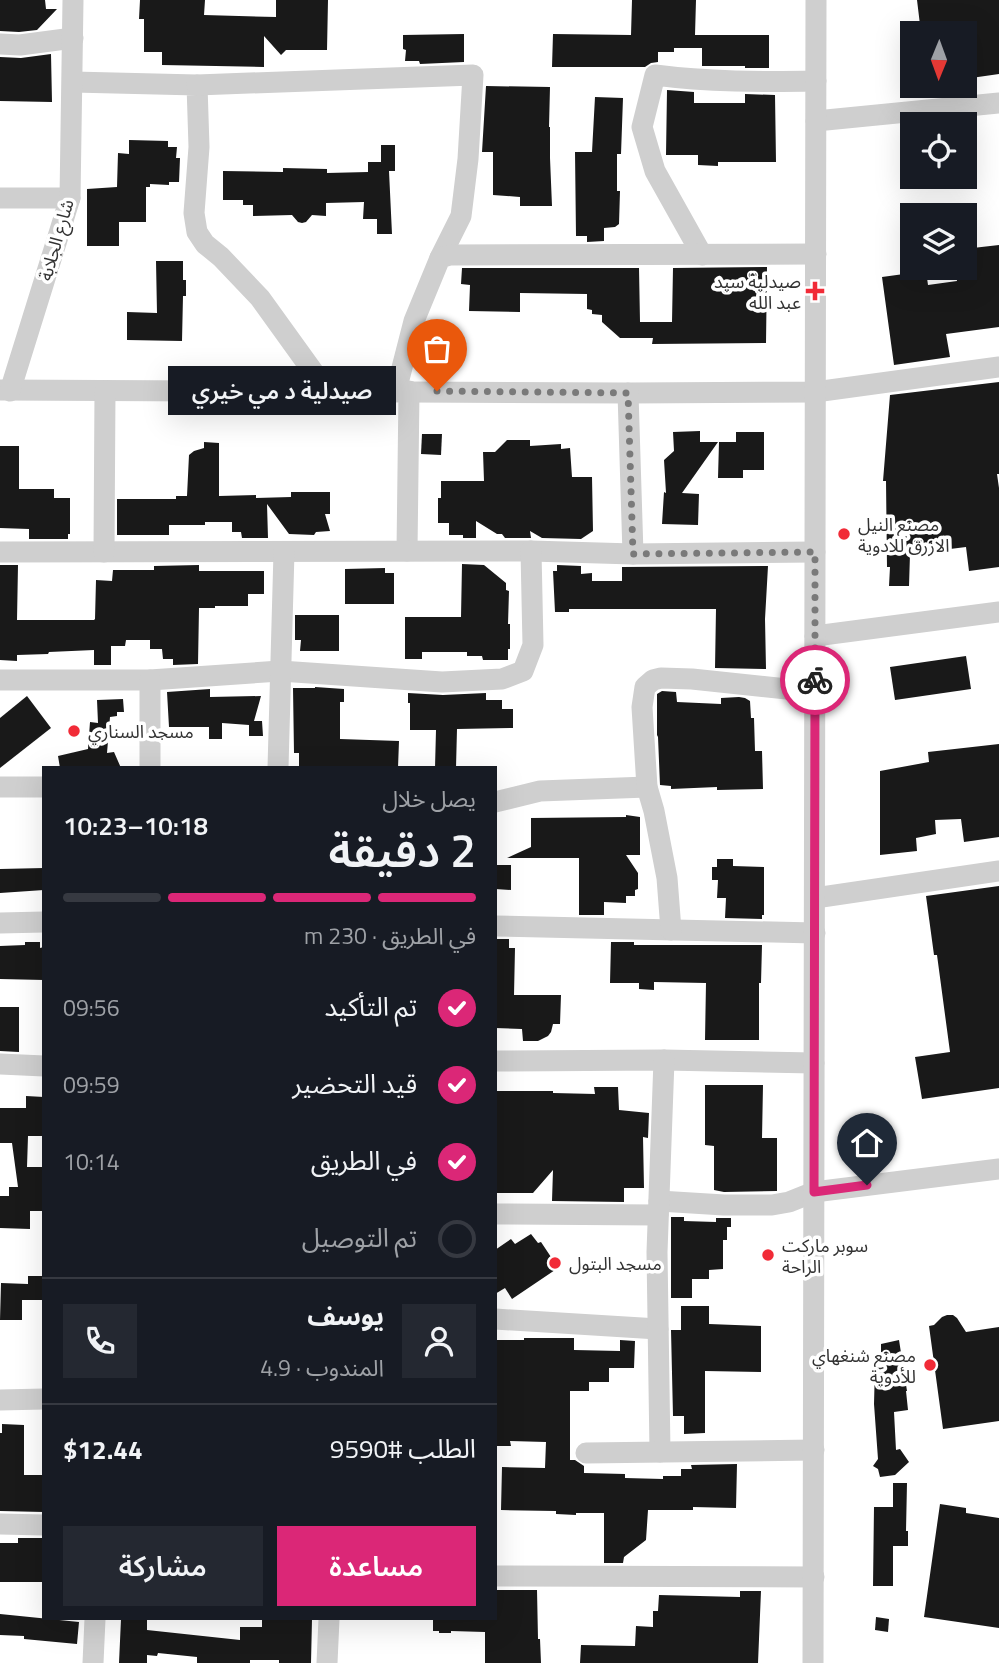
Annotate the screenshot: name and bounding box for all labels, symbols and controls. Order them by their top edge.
north arrow [900,21,976,98]
map controls [900,21,977,280]
button: locate [900,112,977,189]
street label: شارع الجلابة [31,196,81,284]
button: layers [900,203,977,280]
place label: صيدلية سيد عبد الله [714,268,801,316]
marker: صيدلية سيد عبد الله [807,283,823,299]
pin [407,319,467,391]
icon: bag [418,330,456,368]
callout: صيدلية د مي خيري [168,366,395,416]
text: صيدلية د مي خيري [192,373,372,408]
place label: مصنع النيل الازرق للادوية [858,511,950,559]
marker: مصنع النيل الازرق للادوية [836,526,852,542]
courier [780,645,850,715]
icon: bike [796,661,834,699]
place label: مسجد السناري [88,718,194,745]
marker: مسجد السناري [66,723,82,739]
text: يصل خلال [382,781,476,816]
text: 10:18–10:23 [63,806,208,845]
text: 2 دقيقة [329,815,476,885]
text: في الطريق · 230 m [304,918,476,953]
text: تم التأكيد [324,987,417,1026]
icon: check [438,989,476,1027]
text: 09:56 [63,990,120,1025]
text: قيد التحضير [292,1064,417,1103]
icon: check [438,1066,476,1104]
text: 09:59 [63,1067,120,1102]
pin [837,1113,897,1185]
icon: home [848,1124,886,1162]
text: في الطريق [311,1141,417,1180]
icon: check [438,1143,476,1181]
text: 10:14 [63,1144,120,1179]
text: تم التوصيل [302,1218,417,1257]
place label: سوبر ماركت الراحة [782,1232,868,1280]
marker: سوبر ماركت الراحة [760,1247,776,1263]
place label: مسجد البتول [569,1250,662,1277]
marker: مسجد البتول [547,1255,563,1271]
text: يوسف [307,1296,384,1335]
button: phone [63,1304,137,1378]
button: person [402,1304,476,1378]
place label: مصنع شنغهاي للأدوية [812,1342,916,1390]
text: المندوب · 4.9 [260,1350,384,1385]
marker: مصنع شنغهاي للأدوية [922,1357,938,1373]
text: الطلب #9590 [330,1429,476,1468]
text: $12.44 [63,1430,142,1469]
button: مشاركة [63,1526,263,1606]
button: مساعدة [277,1526,476,1606]

